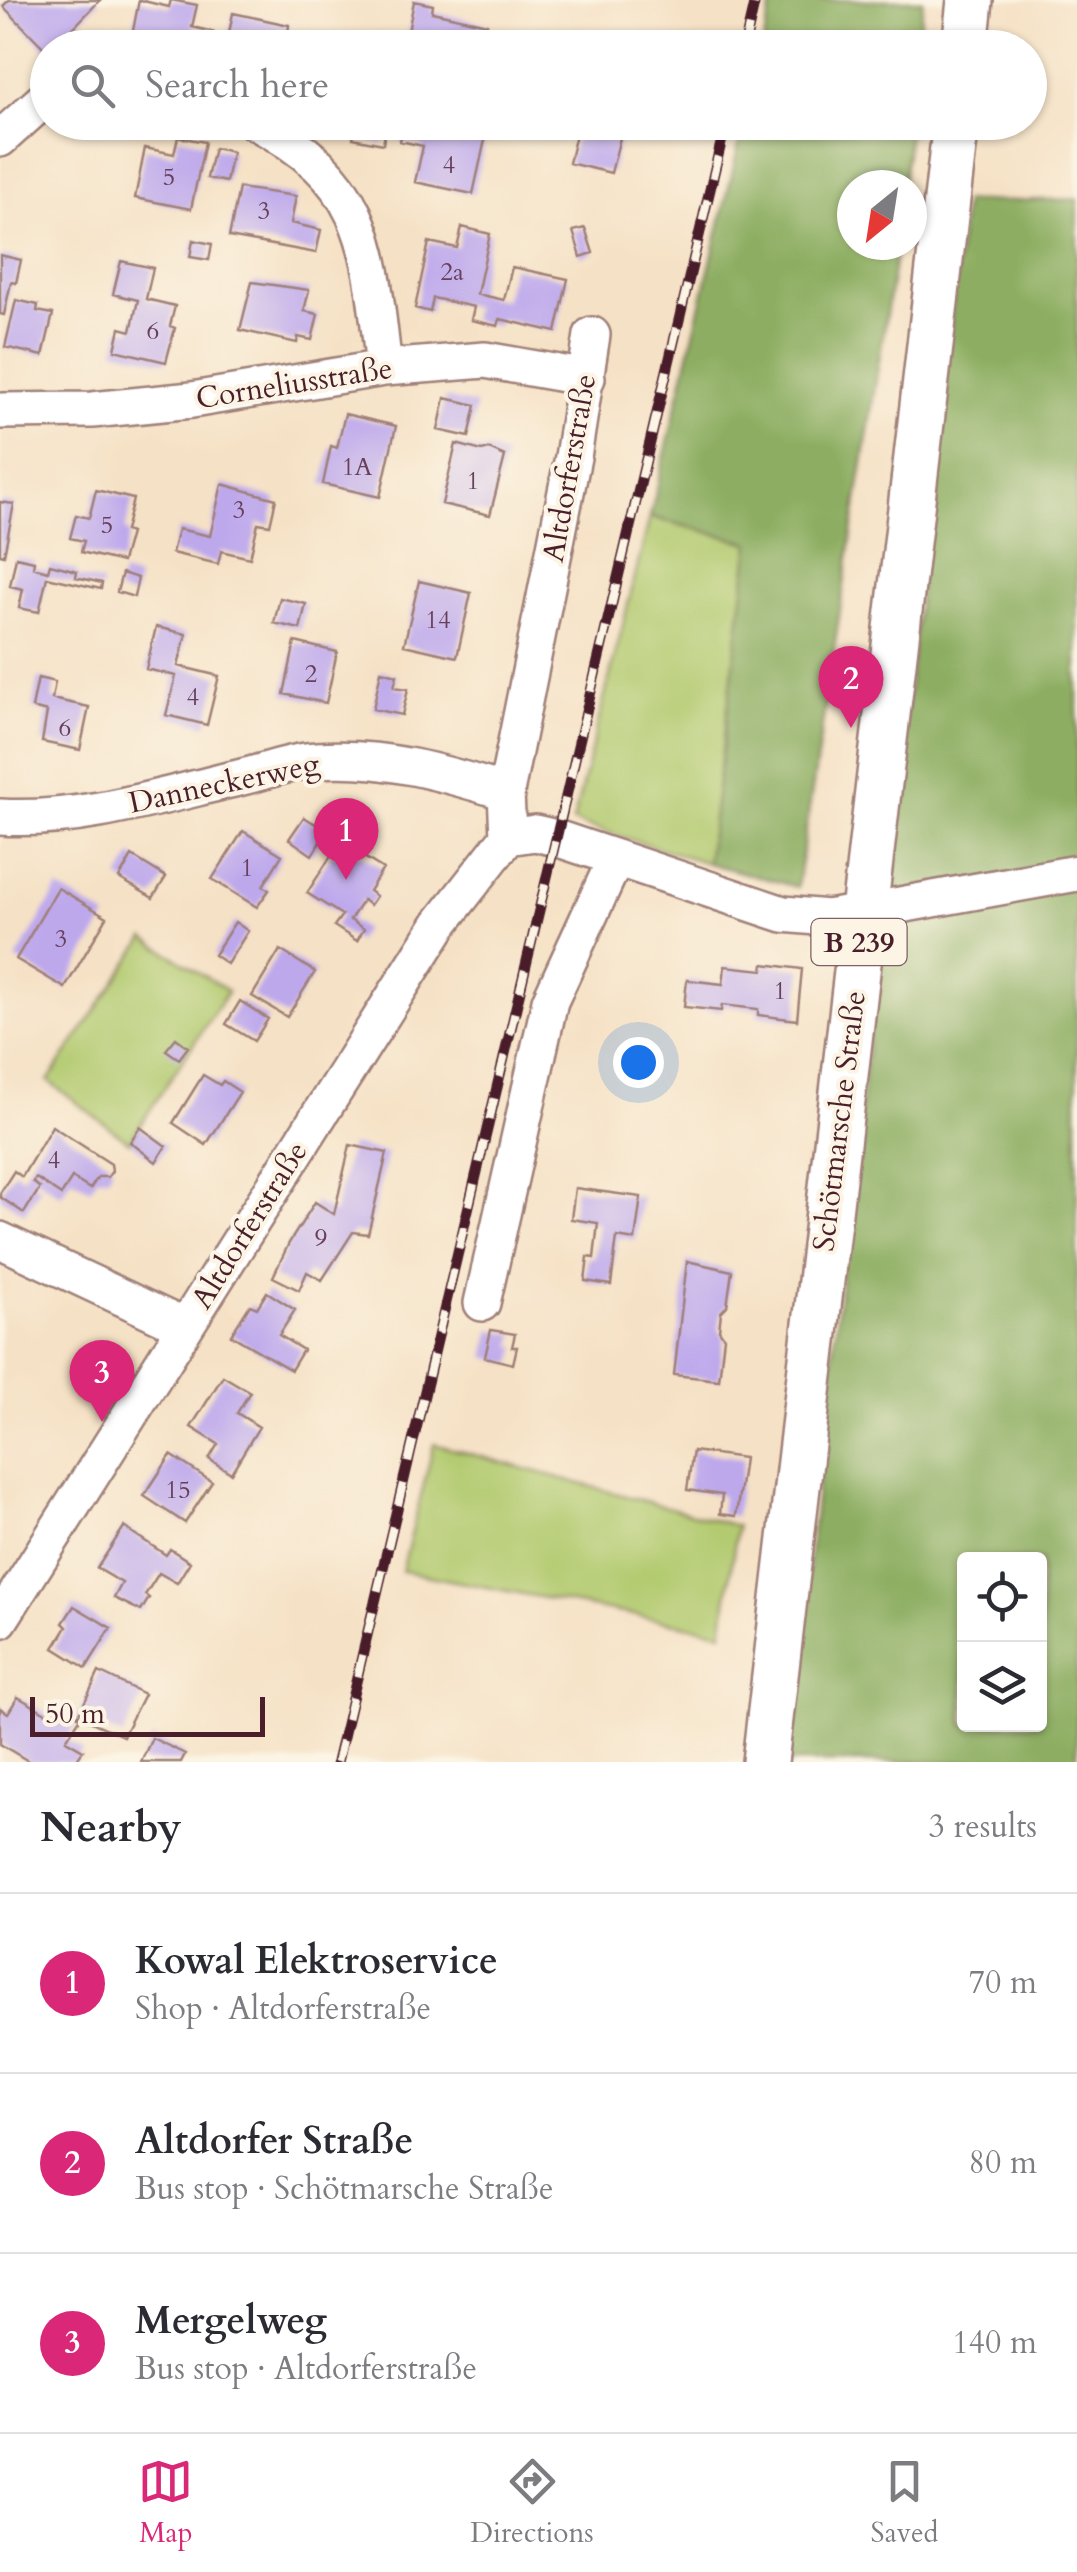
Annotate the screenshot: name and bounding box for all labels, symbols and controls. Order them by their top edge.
search box [30,30,1047,140]
icon: search [65,58,120,113]
text: Search here [145,59,329,111]
house number: 4 [443,148,456,182]
house number: 5 [163,160,175,194]
north arrow [837,170,927,260]
house number: 3 [258,194,270,228]
house number: 2a [440,255,464,289]
house number: 6 [147,314,159,348]
street label: Corneliusstraße [193,348,395,419]
street label: Altdorferstraße [533,371,606,565]
house number: 1A [342,450,373,484]
house number: 1 [467,464,479,498]
house number: 3 [233,493,245,527]
house number: 5 [101,508,113,542]
house number: 14 [425,603,451,637]
pin: 2 [818,646,884,728]
house number: 2 [305,657,317,691]
house number: 4 [187,680,200,714]
house number: 6 [59,711,71,745]
street label: Danneckerweg [125,743,323,824]
pin: 1 [314,798,378,880]
house number: 1 [241,851,253,885]
road number: B 239 [812,919,906,965]
house number: 3 [55,922,67,956]
house number: 1 [774,974,786,1008]
street label: Schötmarsche Straße [803,989,876,1254]
your location [613,1037,664,1088]
street label: Altdorferstraße [182,1134,317,1317]
house number: 4 [48,1143,61,1177]
house number: 9 [315,1221,327,1255]
pin: 3 [70,1340,134,1422]
house number: 15 [165,1473,191,1507]
map controls [957,1552,1047,1732]
button: locate [957,1552,1047,1642]
button: layers [957,1642,1047,1732]
scale bar [30,1692,265,1736]
text: 50 m [45,1695,105,1733]
text: Nearby [40,1799,182,1856]
text: 3 results [929,1805,1037,1849]
text: Kowal Elektroservice [135,1935,498,1987]
text: 1 [64,1961,81,2005]
text: 70 m [969,1961,1037,2005]
text: Shop · Altdorferstraße [135,1987,431,2031]
text: Altdorfer Straße [135,2115,413,2167]
text: 2 [64,2141,81,2185]
text: 80 m [969,2141,1037,2185]
text: Bus stop · Schötmarsche Straße [135,2167,553,2211]
text: Mergelweg [135,2295,327,2347]
text: 3 [64,2321,81,2365]
text: 140 m [952,2321,1037,2365]
text: Bus stop · Altdorferstraße [135,2347,477,2391]
tab: Map [138,2454,193,2552]
tab: Directions [470,2454,594,2552]
tab: Saved [871,2454,939,2552]

